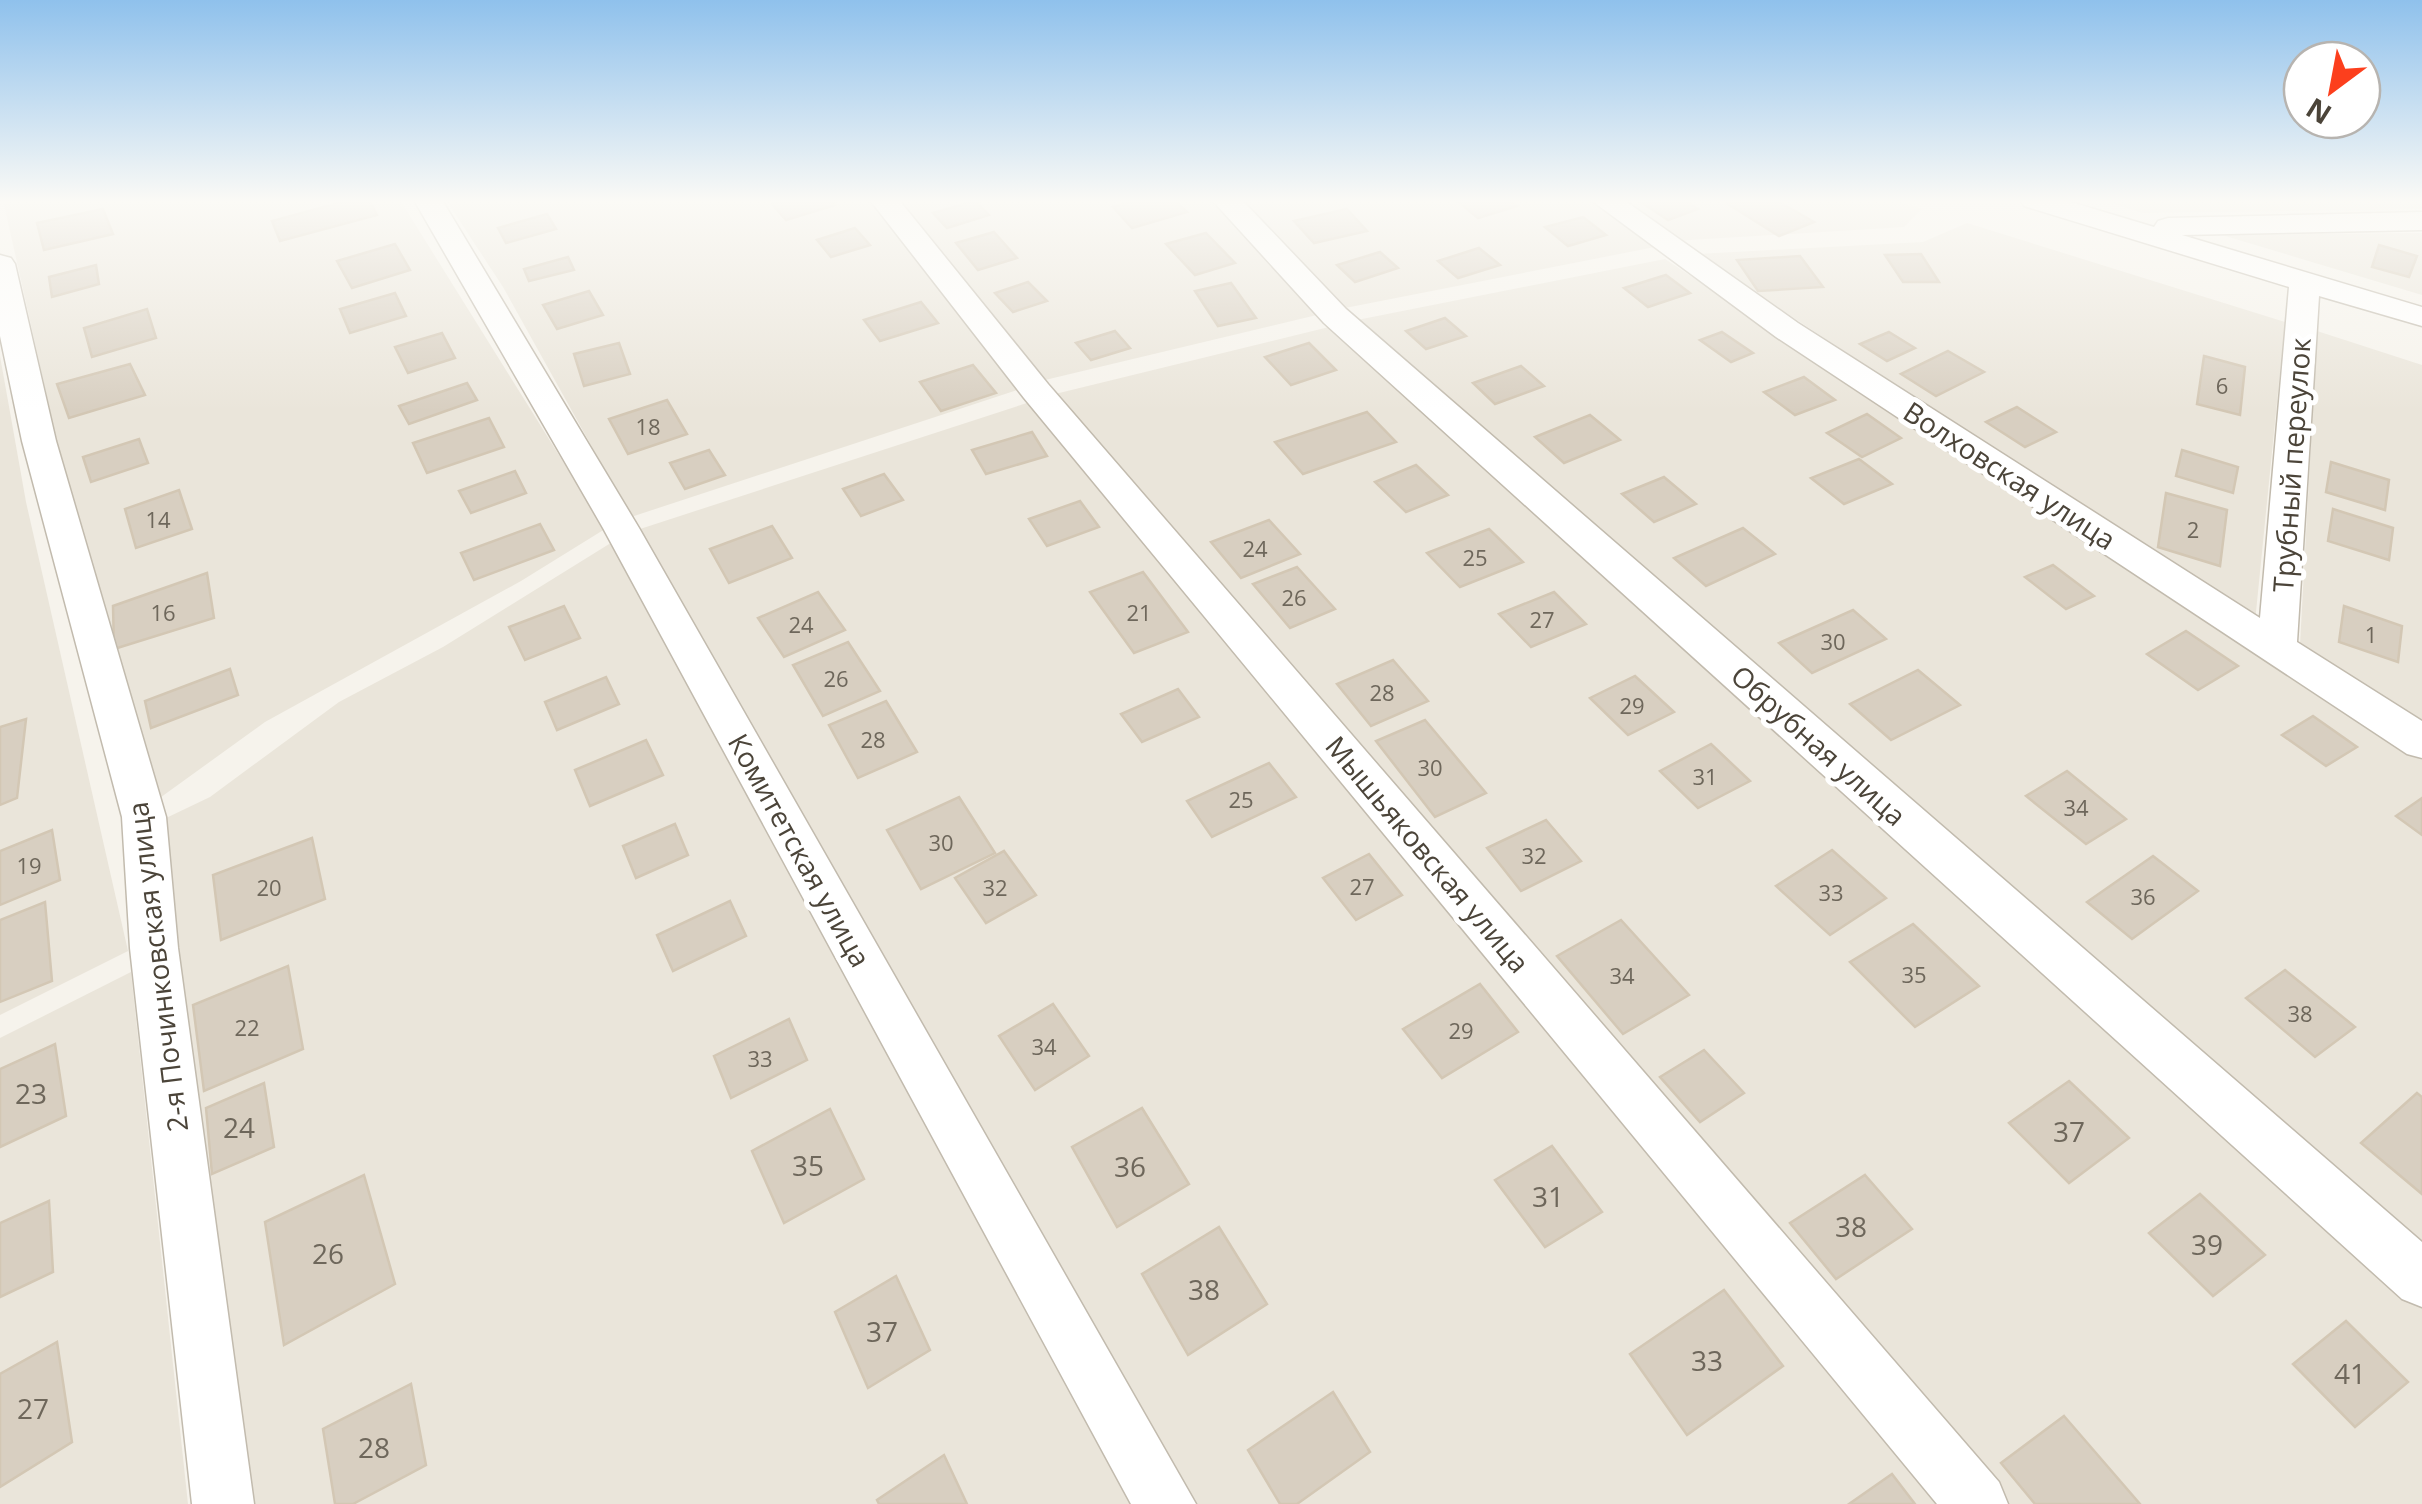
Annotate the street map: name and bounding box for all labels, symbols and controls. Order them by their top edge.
north arrow [2282,40,2382,140]
text: N [2299,90,2338,134]
street label: Трубный переулок [2263,336,2319,593]
house number: 6 [2216,370,2228,400]
street label: Волховская улица [1897,392,2123,558]
house number: 18 [635,411,661,441]
house number: 14 [145,504,171,534]
house number: 2 [2187,514,2199,544]
house number: 24 [1242,533,1268,563]
house number: 25 [1462,542,1488,572]
house number: 26 [1281,582,1307,612]
house number: 16 [150,597,176,627]
house number: 21 [1126,597,1152,627]
house number: 27 [1529,604,1555,634]
house number: 24 [788,609,814,639]
house number: 1 [2365,619,2377,649]
house number: 30 [1820,626,1846,656]
street label: Обрубная улица [1723,656,1915,834]
house number: 26 [823,663,849,693]
house number: 28 [1369,677,1395,707]
house number: 29 [1619,690,1645,720]
house number: 28 [860,724,886,754]
street label: Комитетская улица [720,726,880,974]
street label: Мышьяковская улица [1318,728,1538,980]
house number: 30 [1417,752,1443,782]
house number: 31 [1692,761,1718,791]
house number: 25 [1228,784,1254,814]
house number: 34 [2063,792,2089,822]
street label: 2-я Починковская улица [118,800,196,1134]
house number: 30 [928,827,954,857]
house number: 32 [1521,840,1547,870]
house number: 19 [16,850,42,880]
house number: 27 [1349,871,1375,901]
house number: 20 [256,872,282,902]
house number: 32 [982,872,1008,902]
house number: 33 [1818,877,1844,907]
house number: 36 [2130,881,2156,911]
house number: 35 [1901,959,1927,989]
house number: 34 [1609,960,1635,990]
house number: 38 [2287,998,2313,1028]
house number: 22 [234,1012,260,1042]
house number: 29 [1448,1015,1474,1045]
house number: 34 [1031,1031,1057,1061]
house number: 33 [747,1043,773,1073]
house number: 23 [15,1074,47,1112]
house number: 24 [223,1108,255,1146]
house number: 37 [2053,1112,2085,1150]
house number: 35 [792,1146,824,1184]
house number: 36 [1114,1147,1146,1185]
house number: 31 [1532,1177,1564,1215]
house number: 38 [1835,1207,1867,1245]
house number: 39 [2191,1225,2223,1263]
house number: 26 [312,1234,344,1272]
house number: 38 [1188,1270,1220,1308]
house number: 37 [866,1312,898,1350]
house number: 33 [1691,1341,1723,1379]
house number: 41 [2334,1354,2366,1392]
house number: 27 [17,1389,49,1427]
house number: 28 [358,1428,390,1466]

